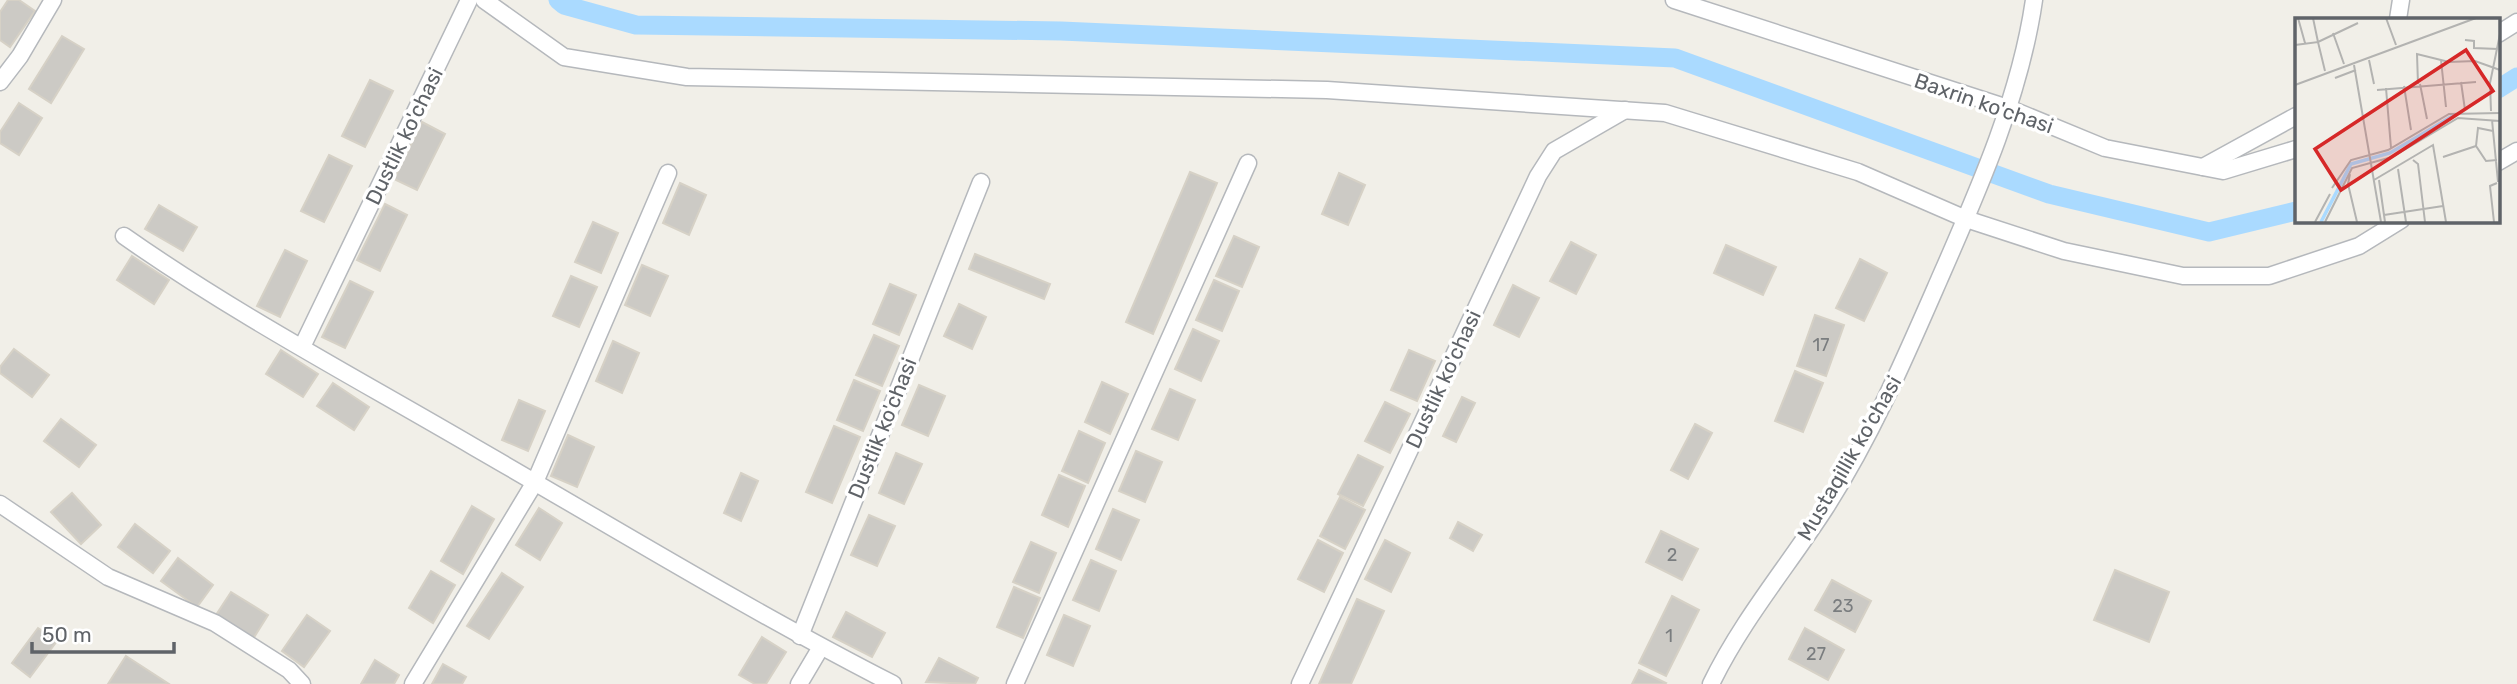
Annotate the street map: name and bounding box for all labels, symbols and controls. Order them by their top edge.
inset map [2295,18,2500,222]
street label: Dustlik ko'chasi [360,63,448,209]
street label: Baxrin ko'chasi [1911,68,2057,138]
street label: Dustlik ko'chasi [1400,306,1486,452]
house number: 17 [1813,334,1829,356]
street label: Dustlik ko'chasi [842,354,922,502]
street label: Mustaqillik ko'chasi [1792,371,1906,545]
house number: 2 [1667,544,1677,566]
house number: 23 [1832,595,1854,617]
scale bar [32,610,173,654]
text: 50 m [42,622,92,647]
house number: 1 [1665,625,1673,647]
house number: 27 [1806,643,1826,665]

